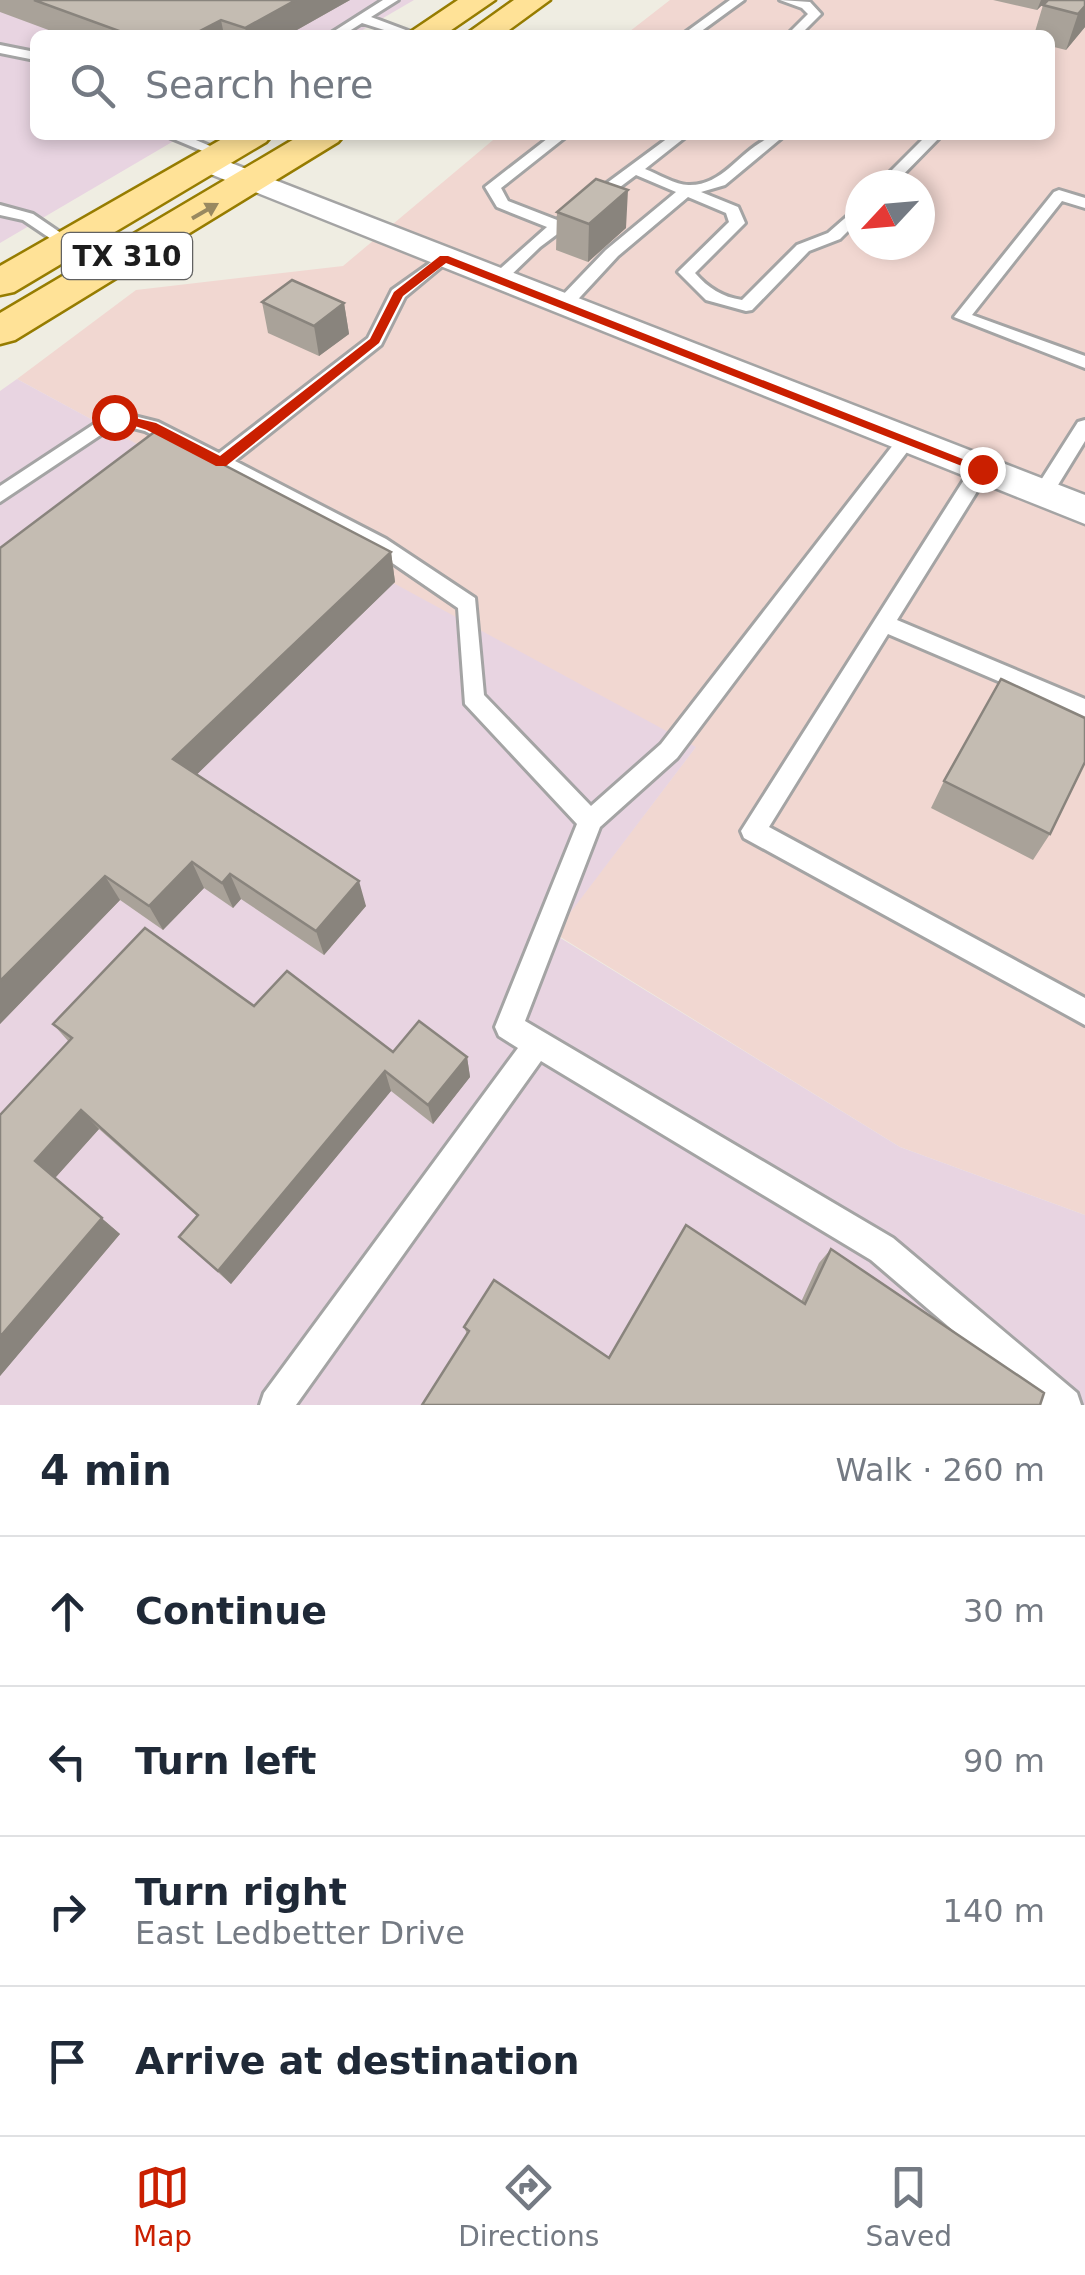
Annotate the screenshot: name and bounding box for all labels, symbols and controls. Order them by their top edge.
search box [30,30,1055,140]
icon: search [65,58,120,113]
text: Search here [145,63,373,107]
north arrow [845,170,935,260]
one-way arrow [191,203,219,220]
road number: TX 310 [62,233,192,279]
route start [92,395,138,441]
route end [960,447,1006,493]
text: 4 min [40,1446,172,1495]
text: Walk · 260 m [835,1451,1045,1489]
icon: ahead [40,1584,95,1639]
text: Continue [135,1589,327,1633]
text: 30 m [963,1592,1045,1630]
icon: left [40,1734,95,1789]
text: Turn left [135,1739,316,1783]
text: 90 m [963,1742,1045,1780]
text: Turn right [135,1870,347,1914]
icon: right [40,1884,95,1939]
text: 140 m [943,1892,1045,1930]
text: East Ledbetter Drive [135,1914,465,1952]
icon: arrive [40,2034,95,2089]
text: Arrive at destination [135,2039,580,2083]
tab: Map [133,2160,192,2253]
tab: Directions [458,2160,599,2253]
tab: Saved [865,2160,952,2253]

